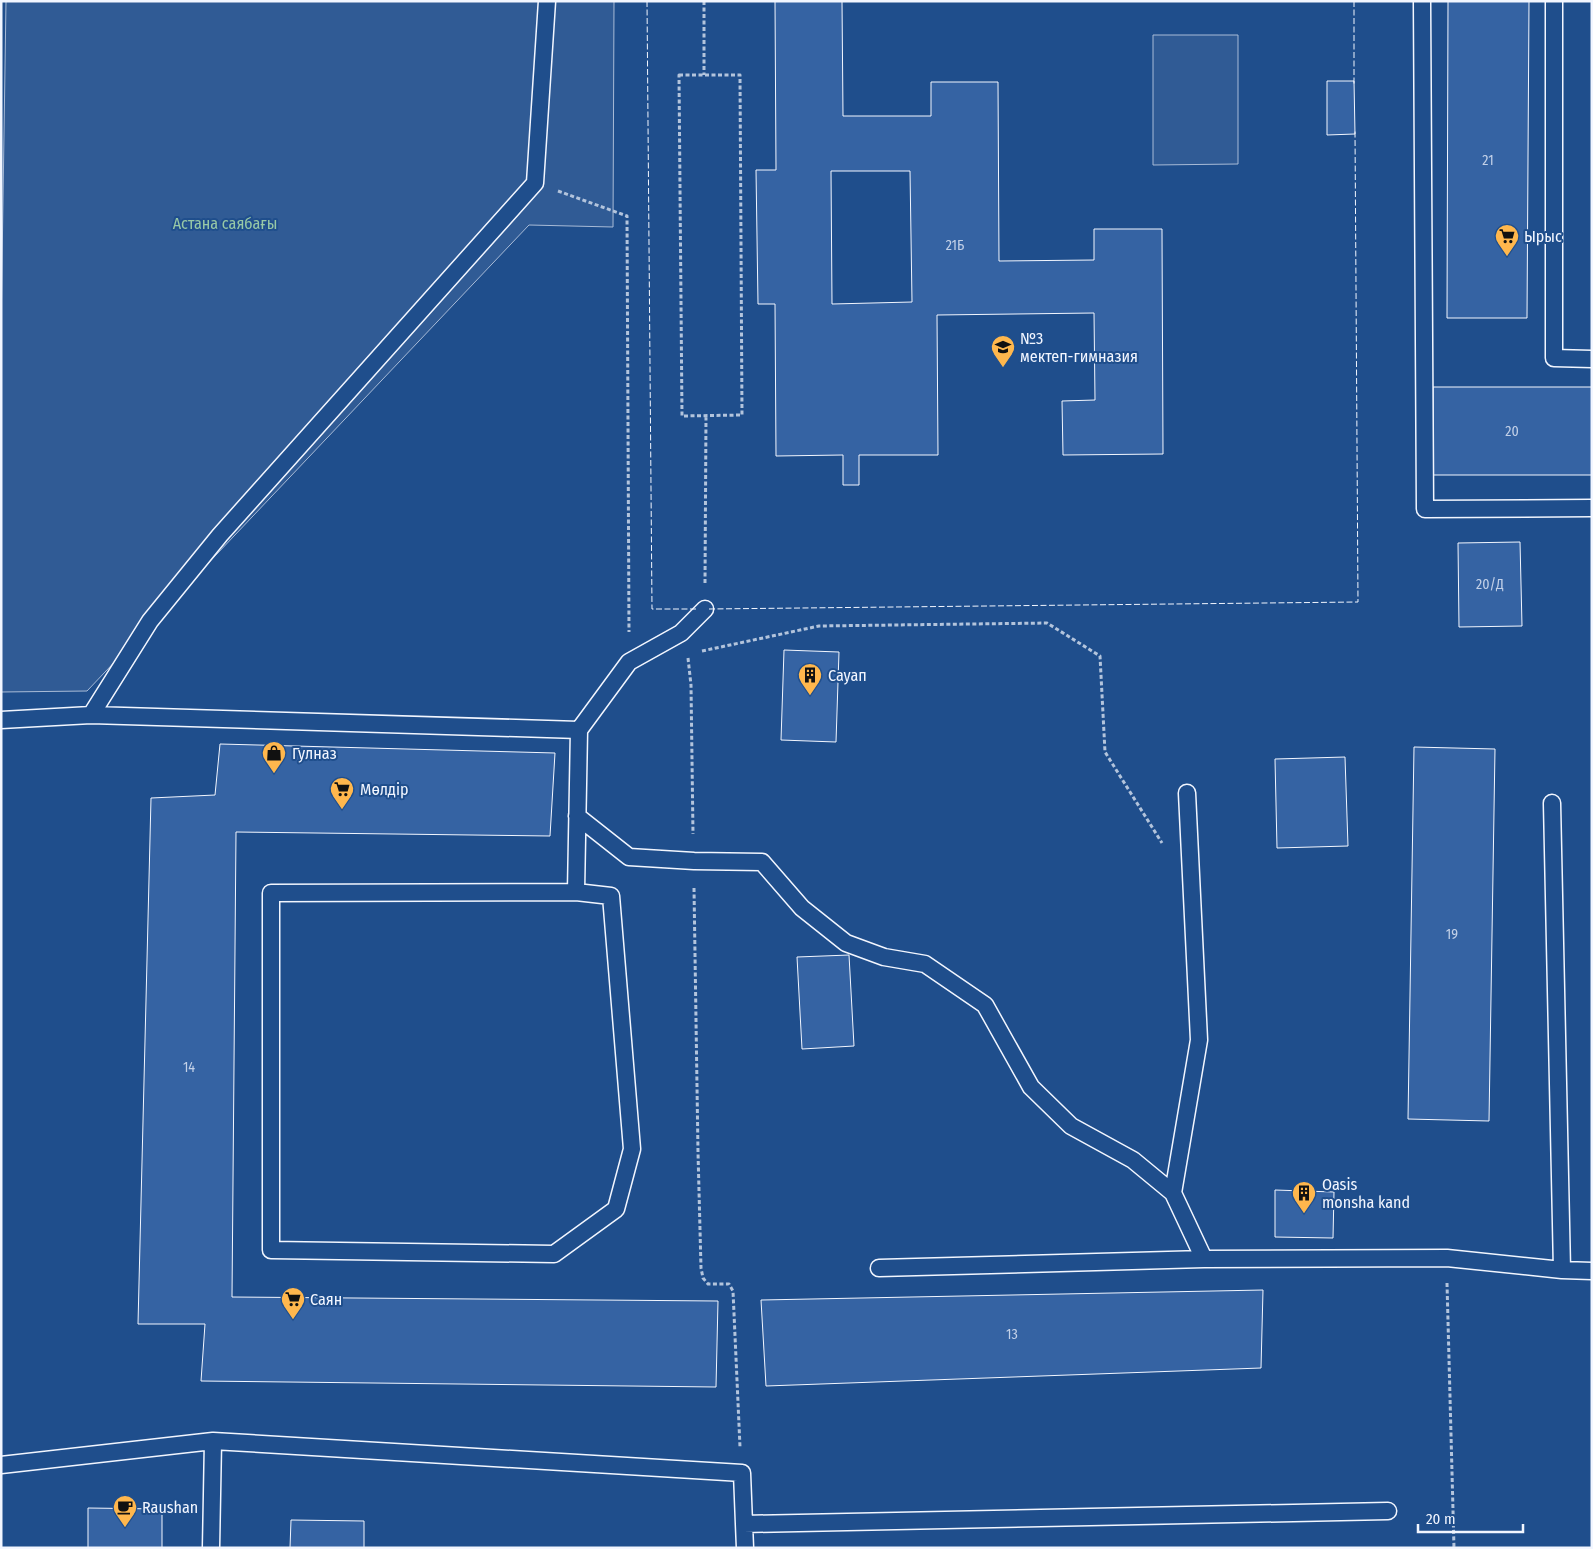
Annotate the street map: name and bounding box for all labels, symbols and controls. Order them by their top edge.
house number: 21 [1482,152,1494,169]
park label: Астана саябағы [173,214,277,233]
supermarket icon: Ырыс [1494,223,1520,257]
place label: Ырыс [1524,227,1562,246]
house number: 21Б [946,237,964,254]
place label: №3 мектеп-гимназия [1020,329,1138,366]
school or university icon: №3 мектеп-гимназия [990,334,1016,368]
house number: 20 [1505,423,1519,440]
house number: 20/Д [1476,576,1504,593]
building icon: Сауап [797,662,823,696]
place label: Сауап [828,666,867,685]
shop icon: Гулназ [261,740,287,774]
place label: Гулназ [292,744,337,763]
supermarket icon: Мөлдір [329,776,355,810]
place label: Мөлдір [360,780,408,799]
house number: 19 [1446,926,1458,943]
house number: 14 [183,1059,195,1076]
place label: Oasis monsha kand [1322,1175,1410,1212]
building icon: Oasis monsha kand [1291,1180,1317,1214]
supermarket icon: Саян [280,1286,306,1320]
place label: Саян [310,1290,342,1309]
house number: 13 [1006,1326,1018,1343]
cafe icon: Raushan [112,1494,138,1528]
place label: Raushan [142,1498,198,1517]
scale bar [1418,1502,1523,1534]
text: 20 m [1426,1510,1456,1528]

